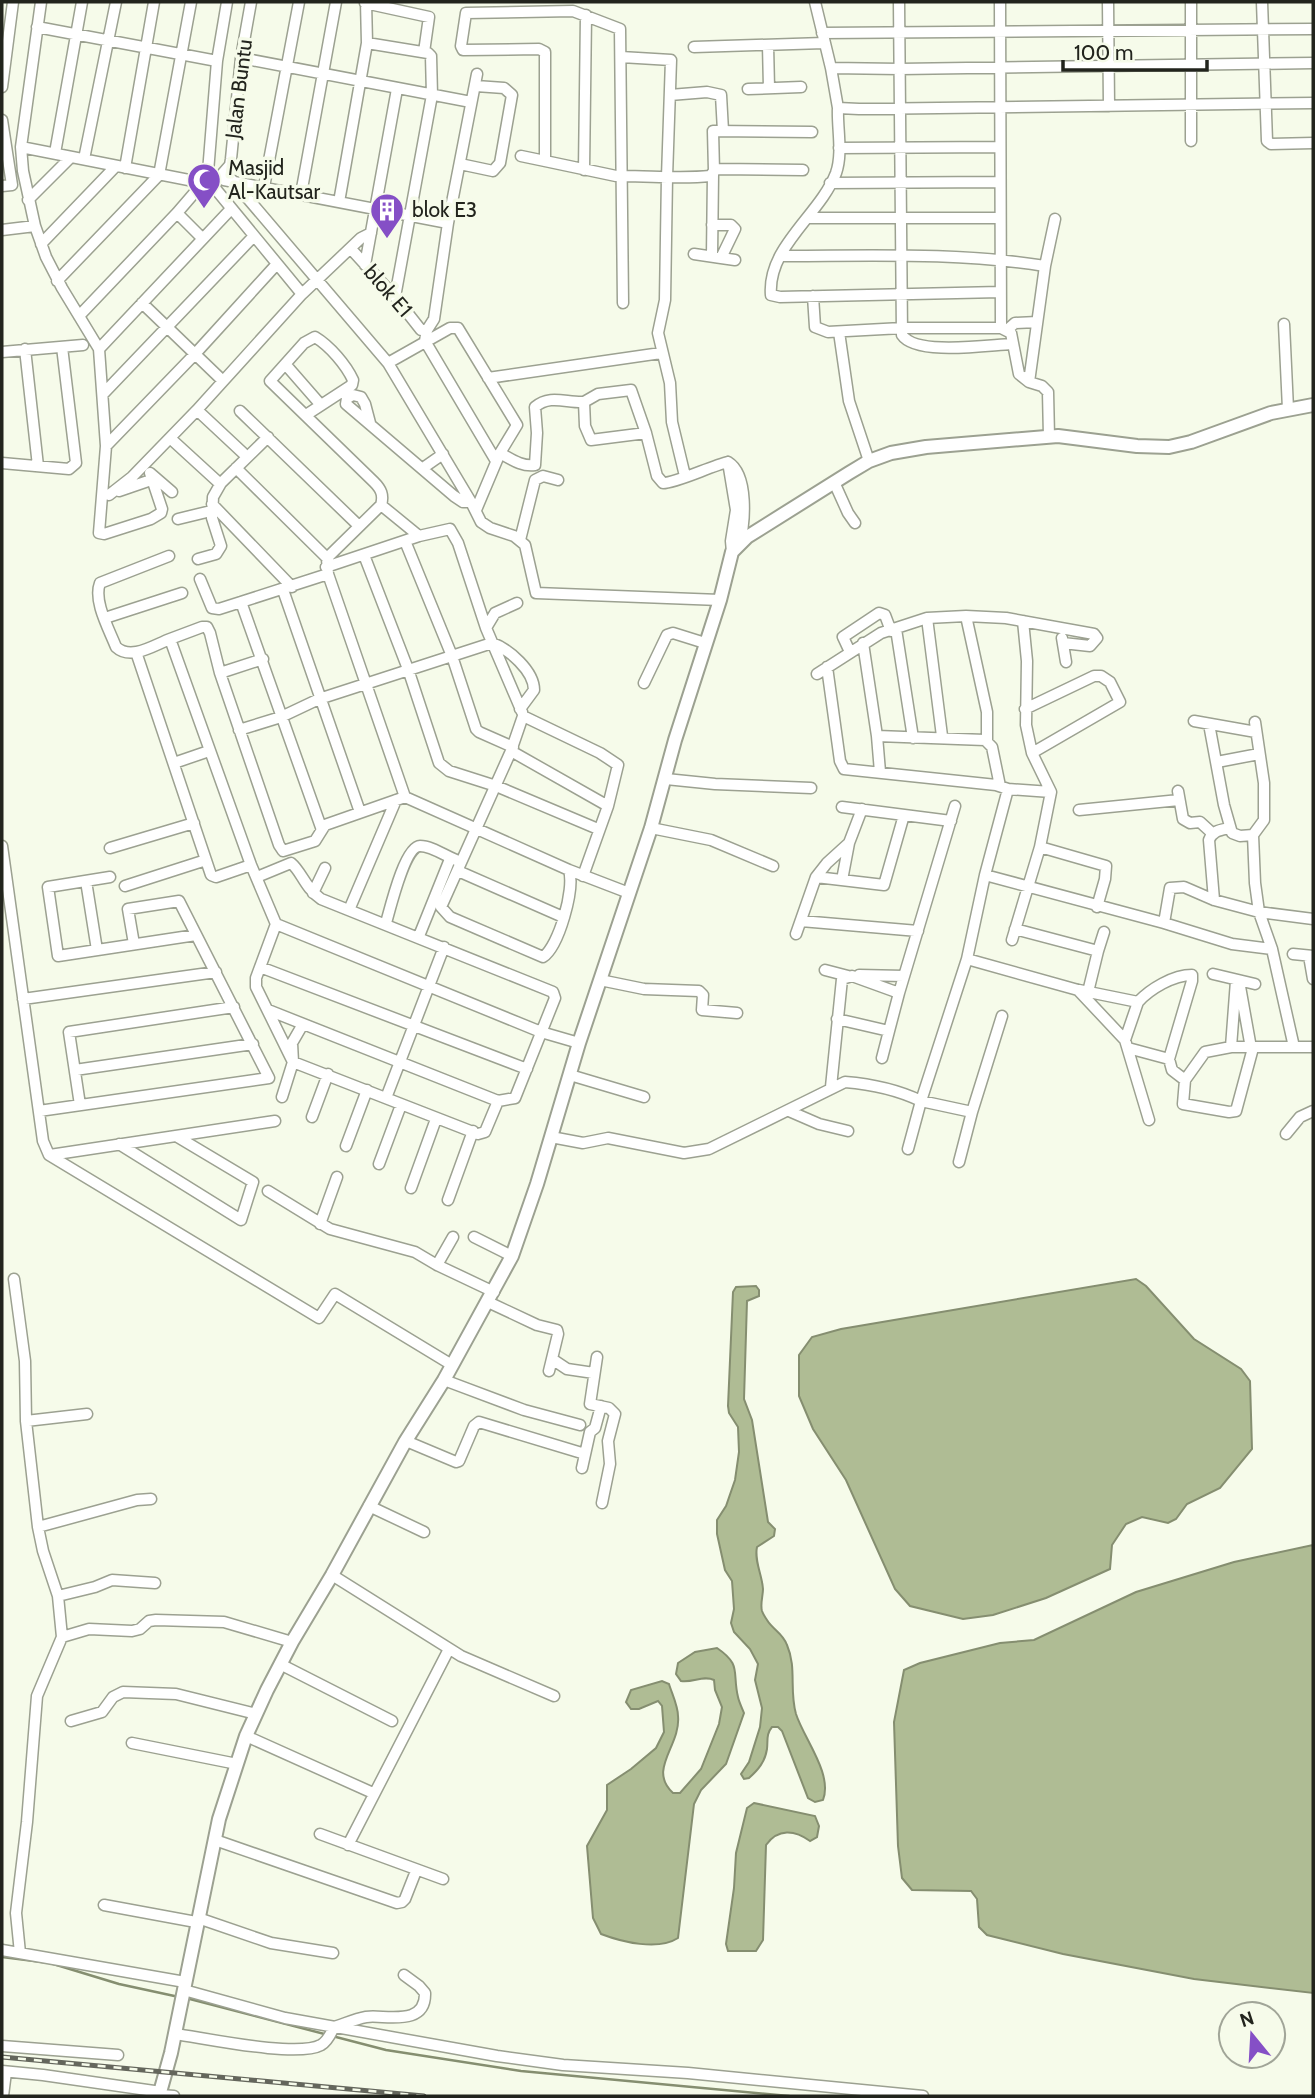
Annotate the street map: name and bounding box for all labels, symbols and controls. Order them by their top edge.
scale bar [1063,28,1206,72]
street label: Jalan Buntu [220,38,257,141]
text: 100 m [1074,40,1133,65]
place label: Masjid Al-Kautsar [228,155,320,204]
mosque icon: Masjid Al-Kautsar [185,161,223,210]
building icon: blok E3 [368,191,406,240]
place label: blok E3 [412,197,477,222]
street label: blok E1 [359,260,418,322]
north arrow [1217,2000,1287,2070]
text: N [1237,2006,1257,2032]

